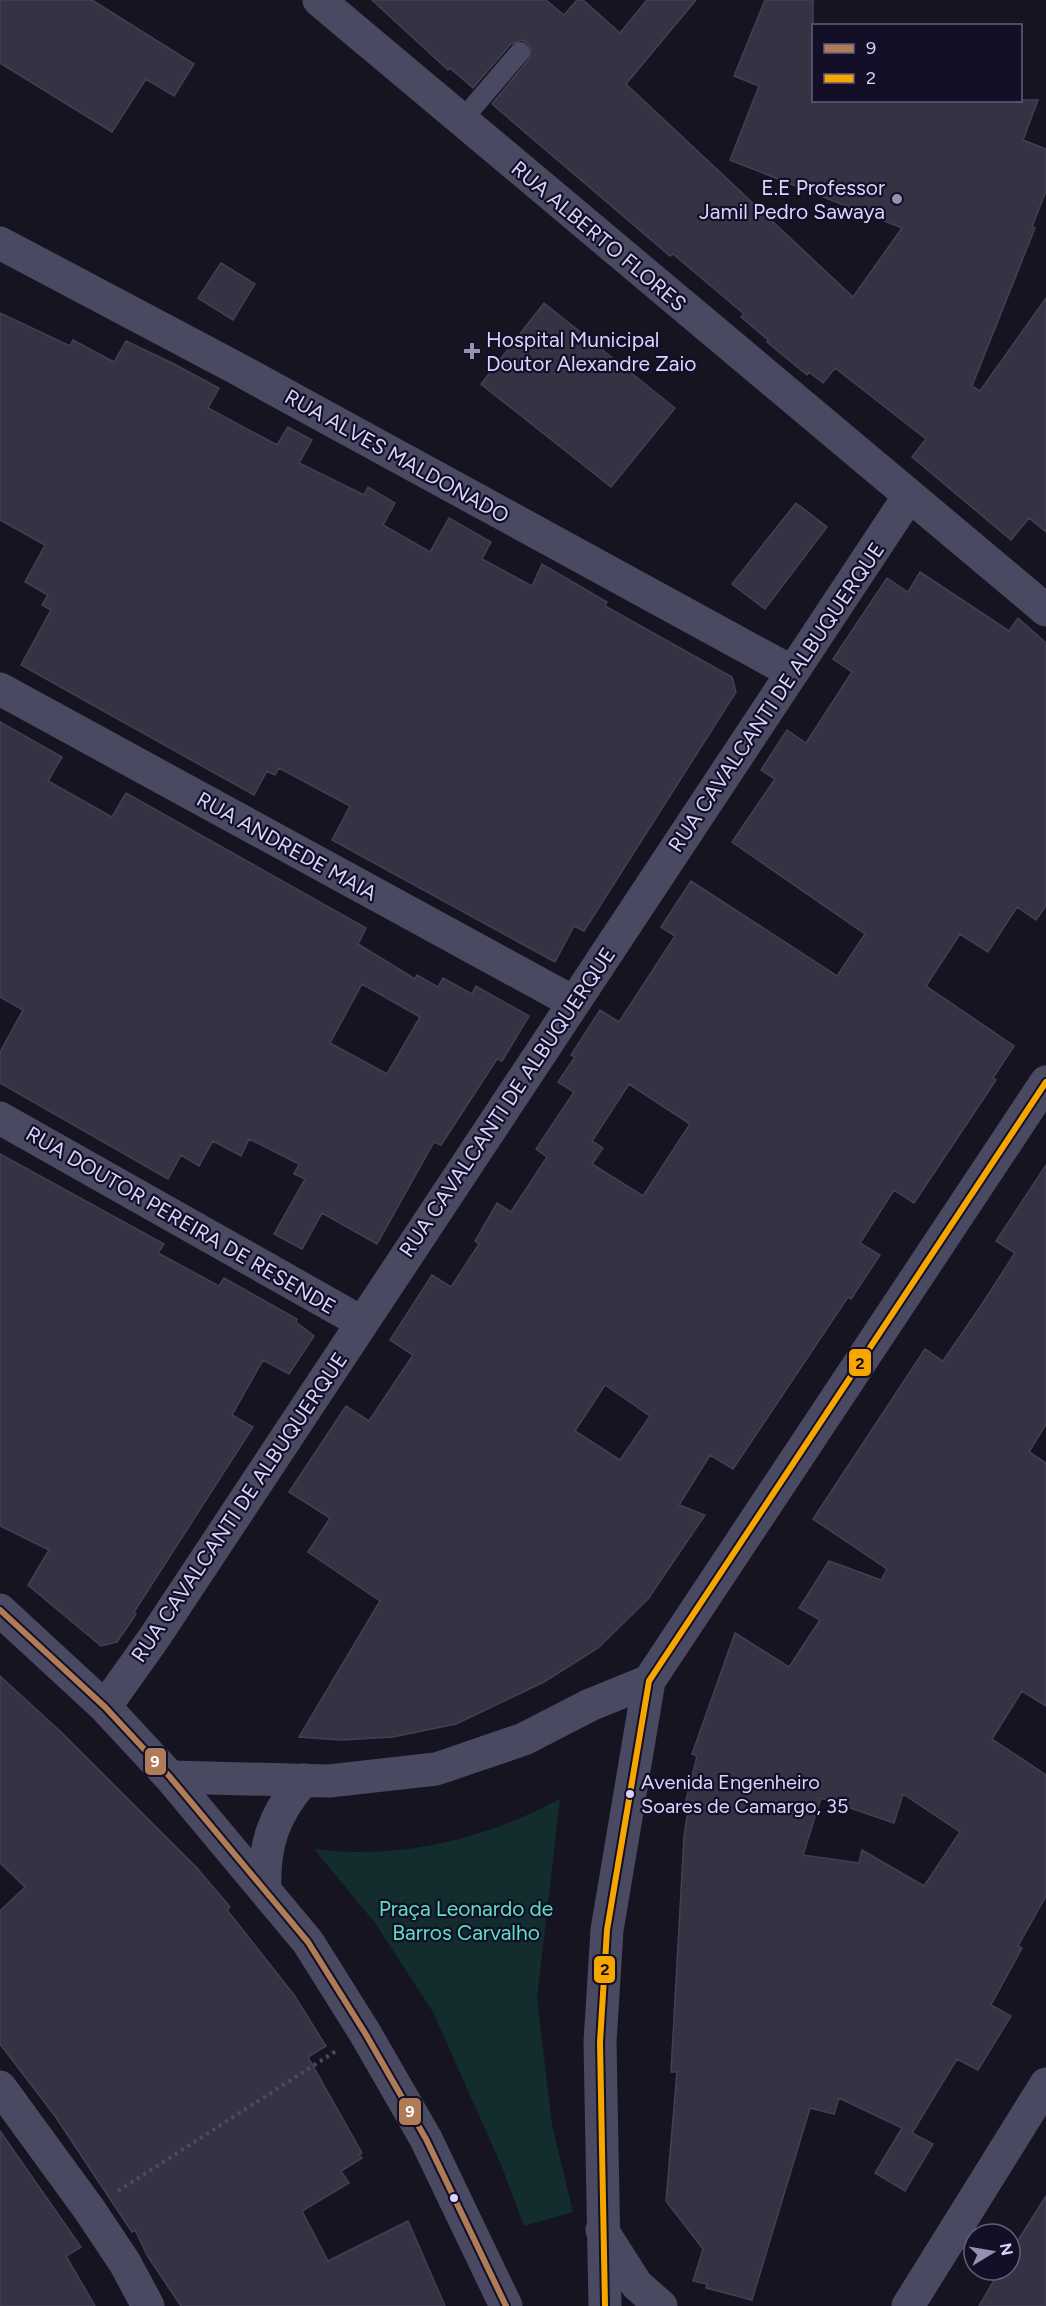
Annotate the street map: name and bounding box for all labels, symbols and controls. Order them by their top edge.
legend [812,24,1022,102]
text: 9 [866,37,876,59]
text: 2 [866,67,876,89]
street label: RUA ALBERTO FLORES [506,156,692,316]
place label: E.E Professor Jamil Pedro Sawaya [699,175,885,224]
marker: E.E Professor Jamil Pedro Sawaya [890,192,904,206]
place label: Hospital Municipal Doutor Alexandre Zaio [486,327,696,376]
marker: Hospital Municipal Doutor Alexandre Zaio [463,342,481,360]
street label: RUA ALVES MALDONADO [281,384,513,528]
street label: RUA CAVALCANTI DE ALBUQUERQUE [663,537,889,857]
street label: RUA ANDREDE MAIA [193,786,381,906]
street label: RUA CAVALCANTI DE ALBUQUERQUE [394,942,620,1262]
street label: RUA DOUTOR PEREIRA DE RESENDE [22,1121,340,1319]
street label: RUA CAVALCANTI DE ALBUQUERQUE [126,1347,352,1667]
line badge: 2 [848,1348,872,1377]
text: 2 [855,1354,865,1373]
line badge: 9 [144,1747,167,1776]
text: 9 [150,1752,160,1771]
place label: Avenida Engenheiro Soares de Camargo, 35 [641,1770,848,1818]
marker: Avenida Engenheiro Soares de Camargo, 35 [624,1788,636,1800]
park label: Praça Leonardo de Barros Carvalho [379,1896,553,1945]
line badge: 2 [593,1955,616,1984]
text: 2 [600,1960,610,1979]
line badge: 9 [398,2097,422,2126]
text: 9 [405,2102,415,2121]
unlabelled marker [448,2192,460,2204]
north arrow [962,2222,1022,2282]
text: N [996,2241,1017,2257]

